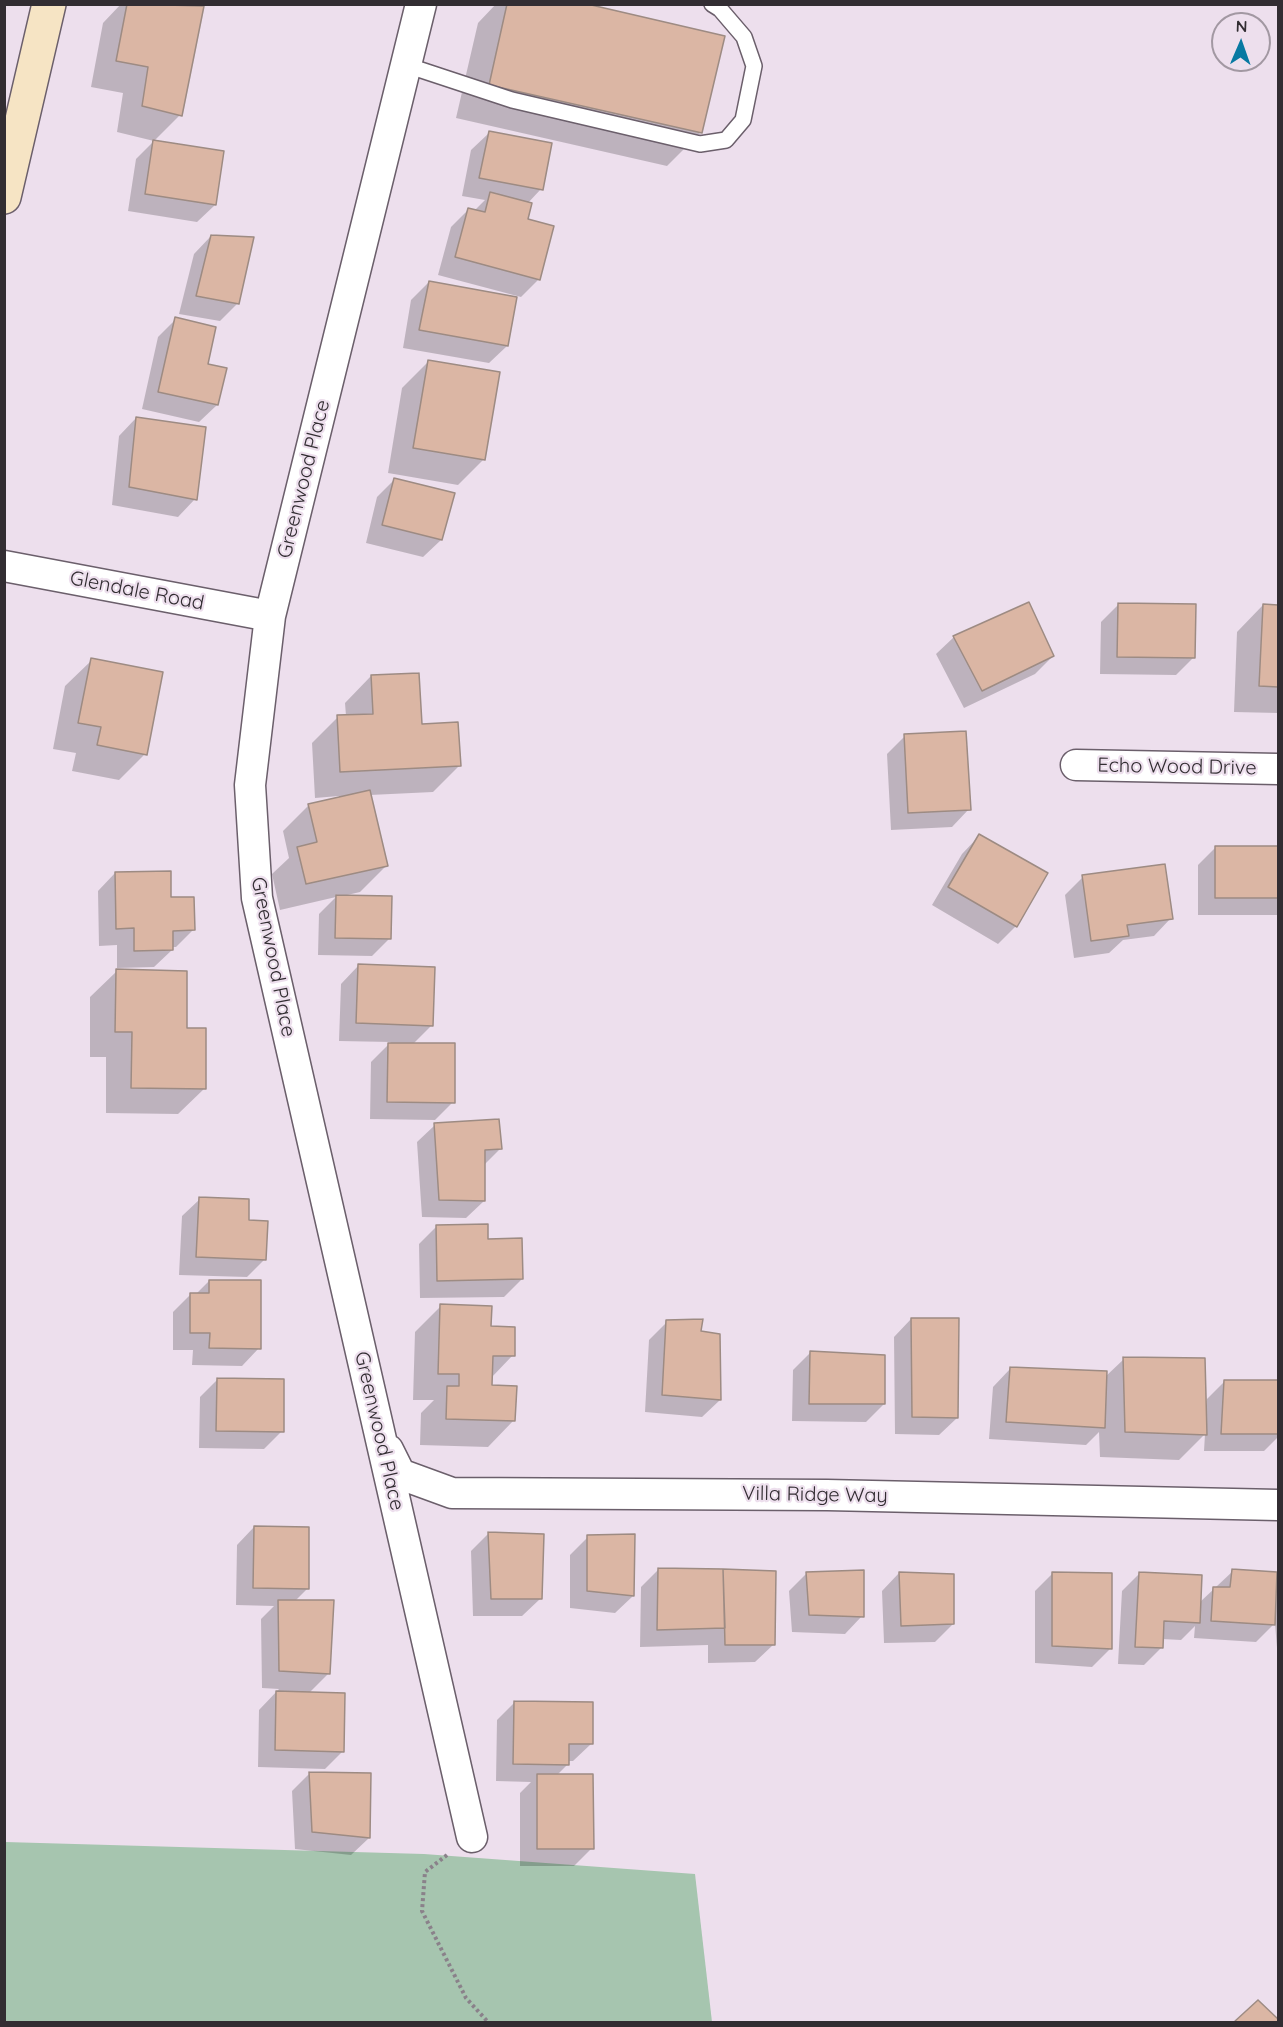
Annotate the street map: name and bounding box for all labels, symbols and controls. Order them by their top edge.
north arrow [1211,12,1271,72]
text: N [1235,16,1248,36]
street label: Greenwood Place [273,397,335,561]
street label: Glendale Road [68,566,206,616]
street label: Echo Wood Drive [1097,754,1257,780]
street label: Greenwood Place [246,875,300,1039]
street label: Greenwood Place [349,1349,409,1513]
street label: Villa Ridge Way [742,1482,888,1508]

